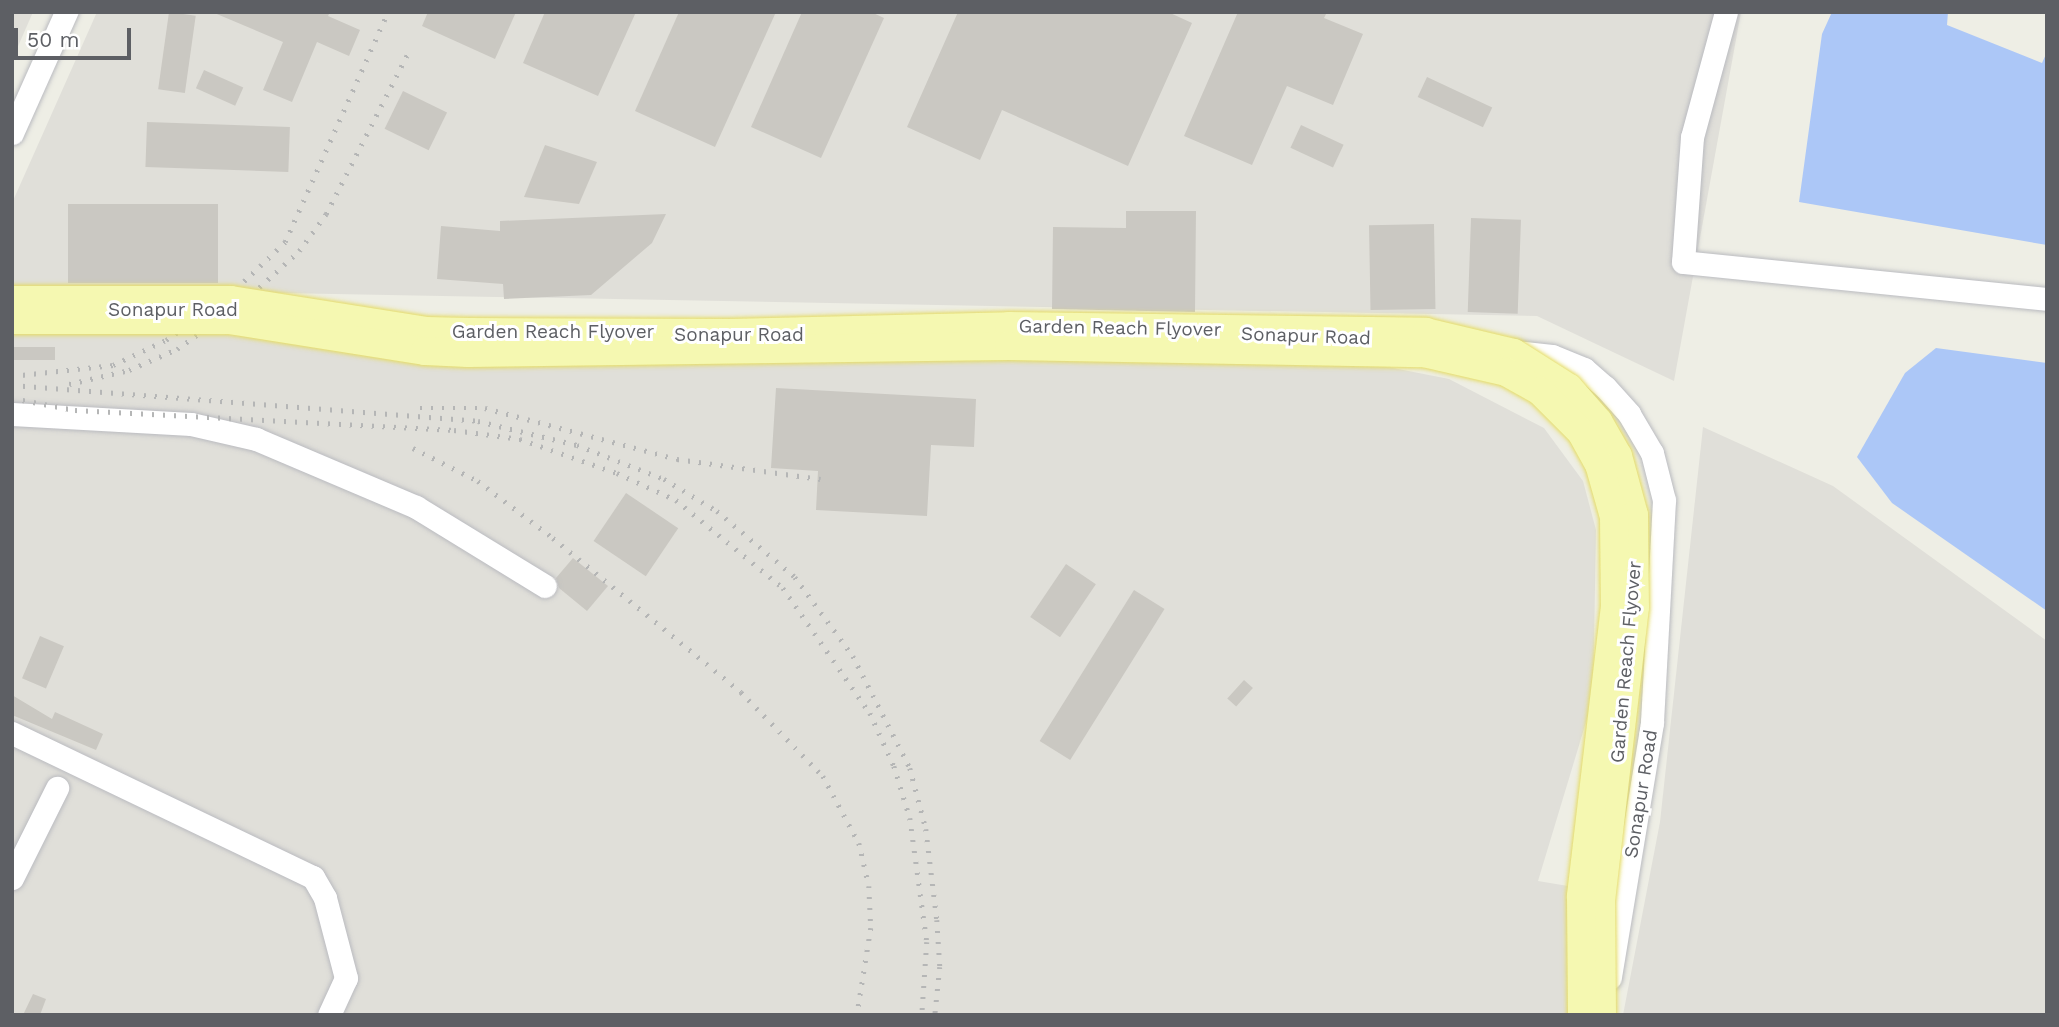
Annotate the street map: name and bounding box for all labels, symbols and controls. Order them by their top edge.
scale bar [18,14,135,58]
text: 50 m [27,27,79,52]
street label: Sonapur Road [108,299,238,321]
street label: Garden Reach Flyover [1018,315,1222,341]
street label: Garden Reach Flyover [452,321,654,343]
street label: Sonapur Road [1240,322,1372,350]
street label: Sonapur Road [674,324,804,346]
street label: Garden Reach Flyover [1606,560,1646,764]
street label: Sonapur Road [1620,728,1662,860]

